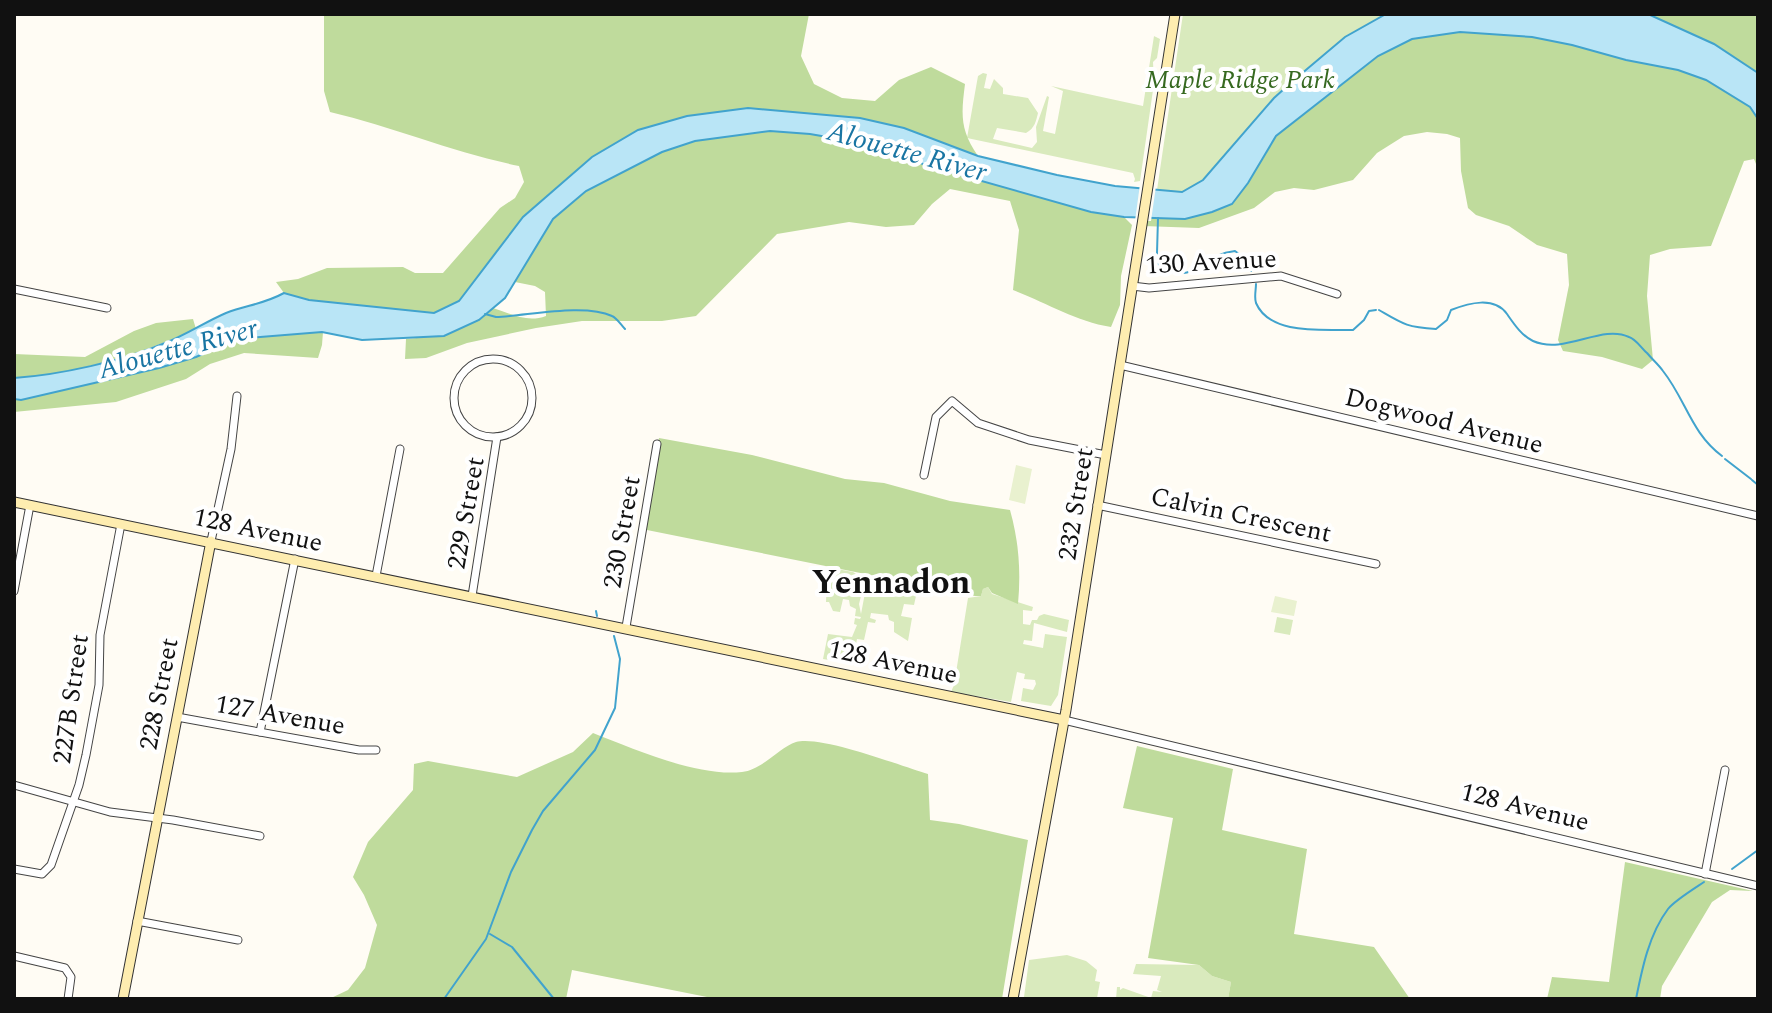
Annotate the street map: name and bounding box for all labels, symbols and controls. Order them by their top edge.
park label: Maple Ridge Park [1145,60,1335,100]
water label: Alouette River [821,110,992,194]
street label: 130 Avenue [1144,239,1278,285]
water label: Alouette River [92,307,263,391]
street label: Dogwood Avenue [1341,377,1547,465]
street label: 232 Street [1047,445,1105,563]
street label: 229 Street [436,454,496,572]
street label: 230 Street [592,473,652,591]
street label: Calvin Crescent [1147,476,1335,554]
street label: 128 Avenue [190,497,326,563]
district label: Yennadon [811,557,971,609]
street label: 128 Avenue [825,629,961,695]
street label: 227B Street [42,631,100,767]
street label: 228 Street [129,634,189,754]
street label: 127 Avenue [212,684,348,746]
street label: 128 Avenue [1456,772,1594,842]

